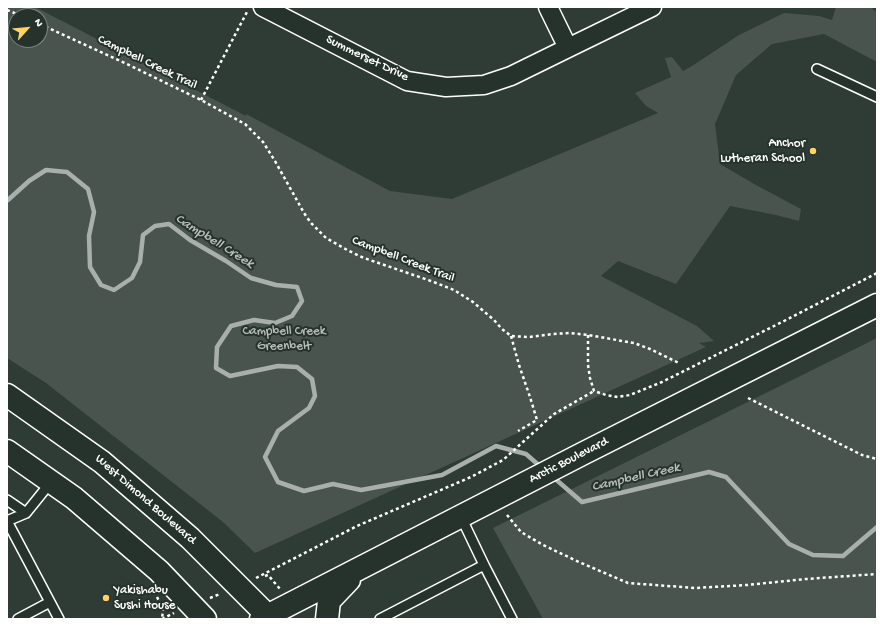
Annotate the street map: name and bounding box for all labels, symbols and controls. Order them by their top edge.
north arrow [8,8,48,48]
text: N [31,17,45,29]
street label: Campbell Creek Trail [95,32,199,94]
street label: Summerset Drive [323,32,411,86]
place label: Anchor Lutheran School [720,136,805,167]
marker: Anchor Lutheran School [808,146,818,156]
water label: Campbell Creek [172,211,256,273]
street label: Campbell Creek Trail [349,233,457,287]
park label: Campbell Creek Greenbelt [242,324,326,355]
street label: Arctic Boulevard [527,434,611,488]
street label: West Dimond Boulevard [91,452,199,548]
water label: Campbell Creek [590,460,682,496]
place label: Yakishabu Sushi House [114,583,176,614]
marker: Yakishabu Sushi House [101,593,111,603]

